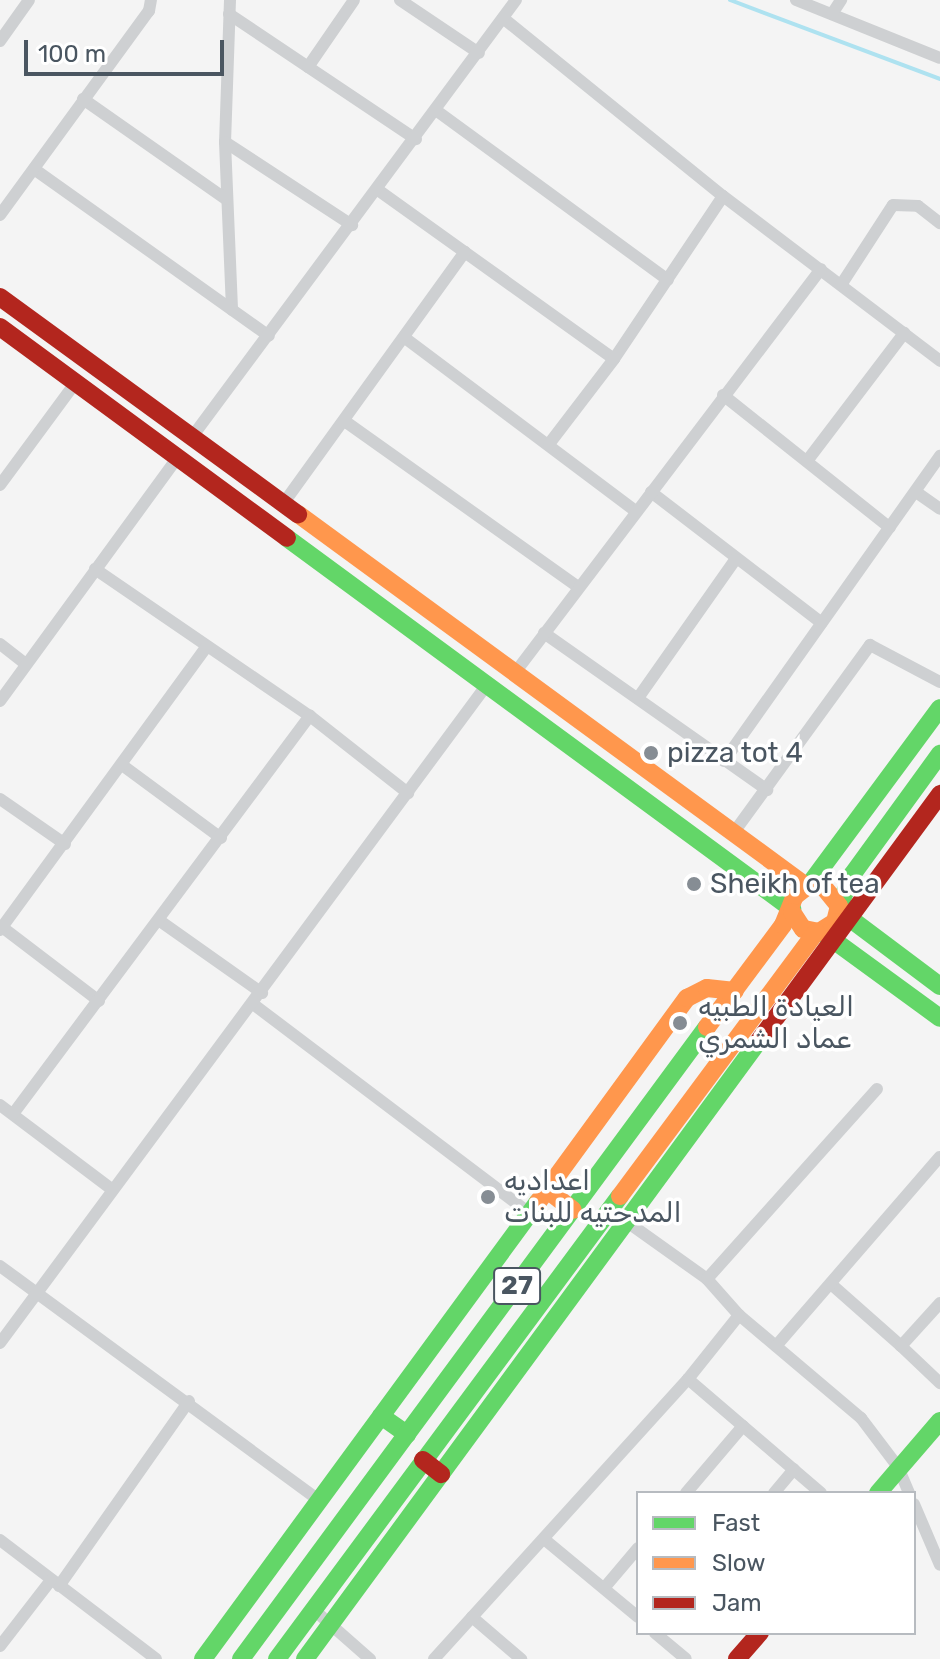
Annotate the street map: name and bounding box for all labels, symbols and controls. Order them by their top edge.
scale bar [28,24,228,74]
text: 100 m [38,40,106,68]
place label: pizza tot 4 [667,736,803,770]
marker: pizza tot 4 [642,744,660,762]
place label: Sheikh of tea [710,867,881,901]
marker: Sheikh of tea [685,875,703,893]
place label: العيادة الطبيه عماد الشمري [698,990,854,1056]
marker: العيادة الطبيه عماد الشمري [669,1012,691,1034]
place label: اعداديه المدحتيه للبنات [504,1164,682,1230]
marker: اعداديه المدحتيه للبنات [479,1188,497,1206]
road number: 27 [493,1264,541,1308]
legend [636,1491,916,1635]
text: Fast [712,1509,760,1537]
text: Slow [712,1549,765,1577]
text: Jam [712,1589,762,1617]

